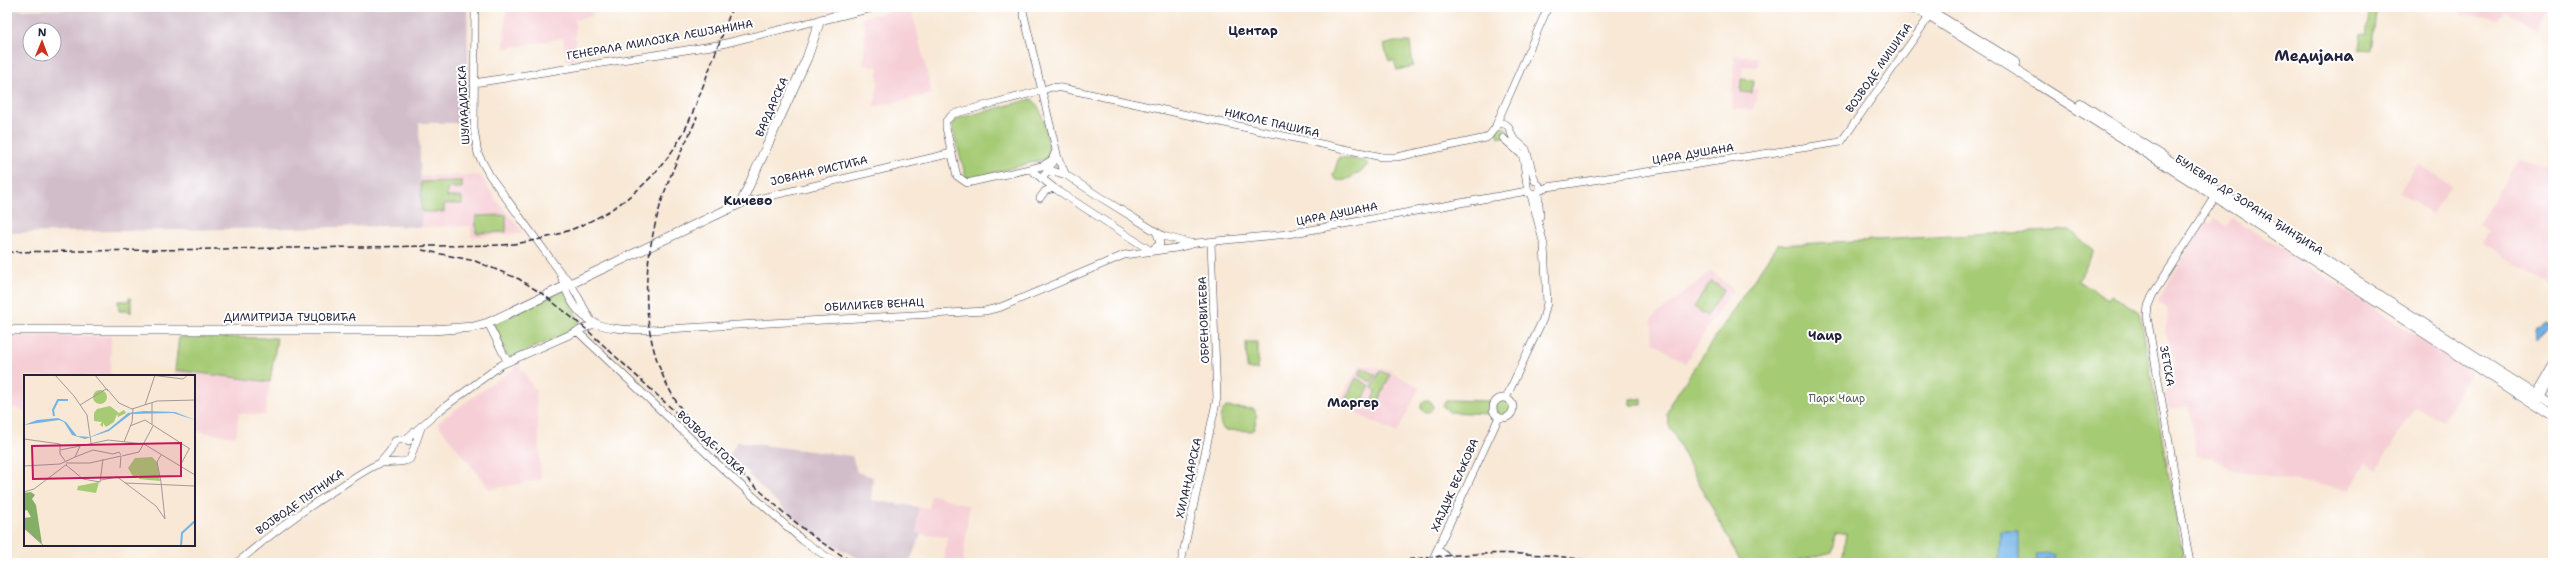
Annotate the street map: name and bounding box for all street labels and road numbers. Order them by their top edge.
street label: ГЕНЕРАЛА МИЛОЈКА ЛЕШЈАНИНА [566,16,754,64]
street label: ВОЈВОДЕ МИШИЋА [1842,20,1916,116]
street label: ШУМАДИЈСКА [454,65,474,145]
street label: ВАРДАРСКА [752,75,792,139]
street label: НИКОЛЕ ПАШИЋА [1223,105,1321,141]
street label: ЦАРА ДУШАНА [1651,140,1735,168]
street label: БУЛЕВАР ДР ЗОРАНА ЂИНЂИЋА [2172,151,2326,259]
street label: ЈОВАНА РИСТИЋА [769,152,869,190]
street label: ЦАРА ДУШАНА [1295,199,1379,229]
street label: ОБРЕНОВИЋЕВА [1195,276,1213,364]
street label: ОБИЛИЋЕВ ВЕНАЦ [824,295,924,315]
street label: ДИМИТРИЈА ТУЦОВИЋА [224,310,356,325]
street label: ЗЕТСКА [2156,345,2178,387]
street label: ВОЈВОДЕ ГОЈКА [674,408,748,478]
street label: ХИЛАНДАРСКА [1172,436,1206,520]
street label: ХАЈДУК ВЕЉКОВА [1428,436,1482,534]
street label: ВОЈВОДЕ ПУТНИКА [253,466,347,538]

